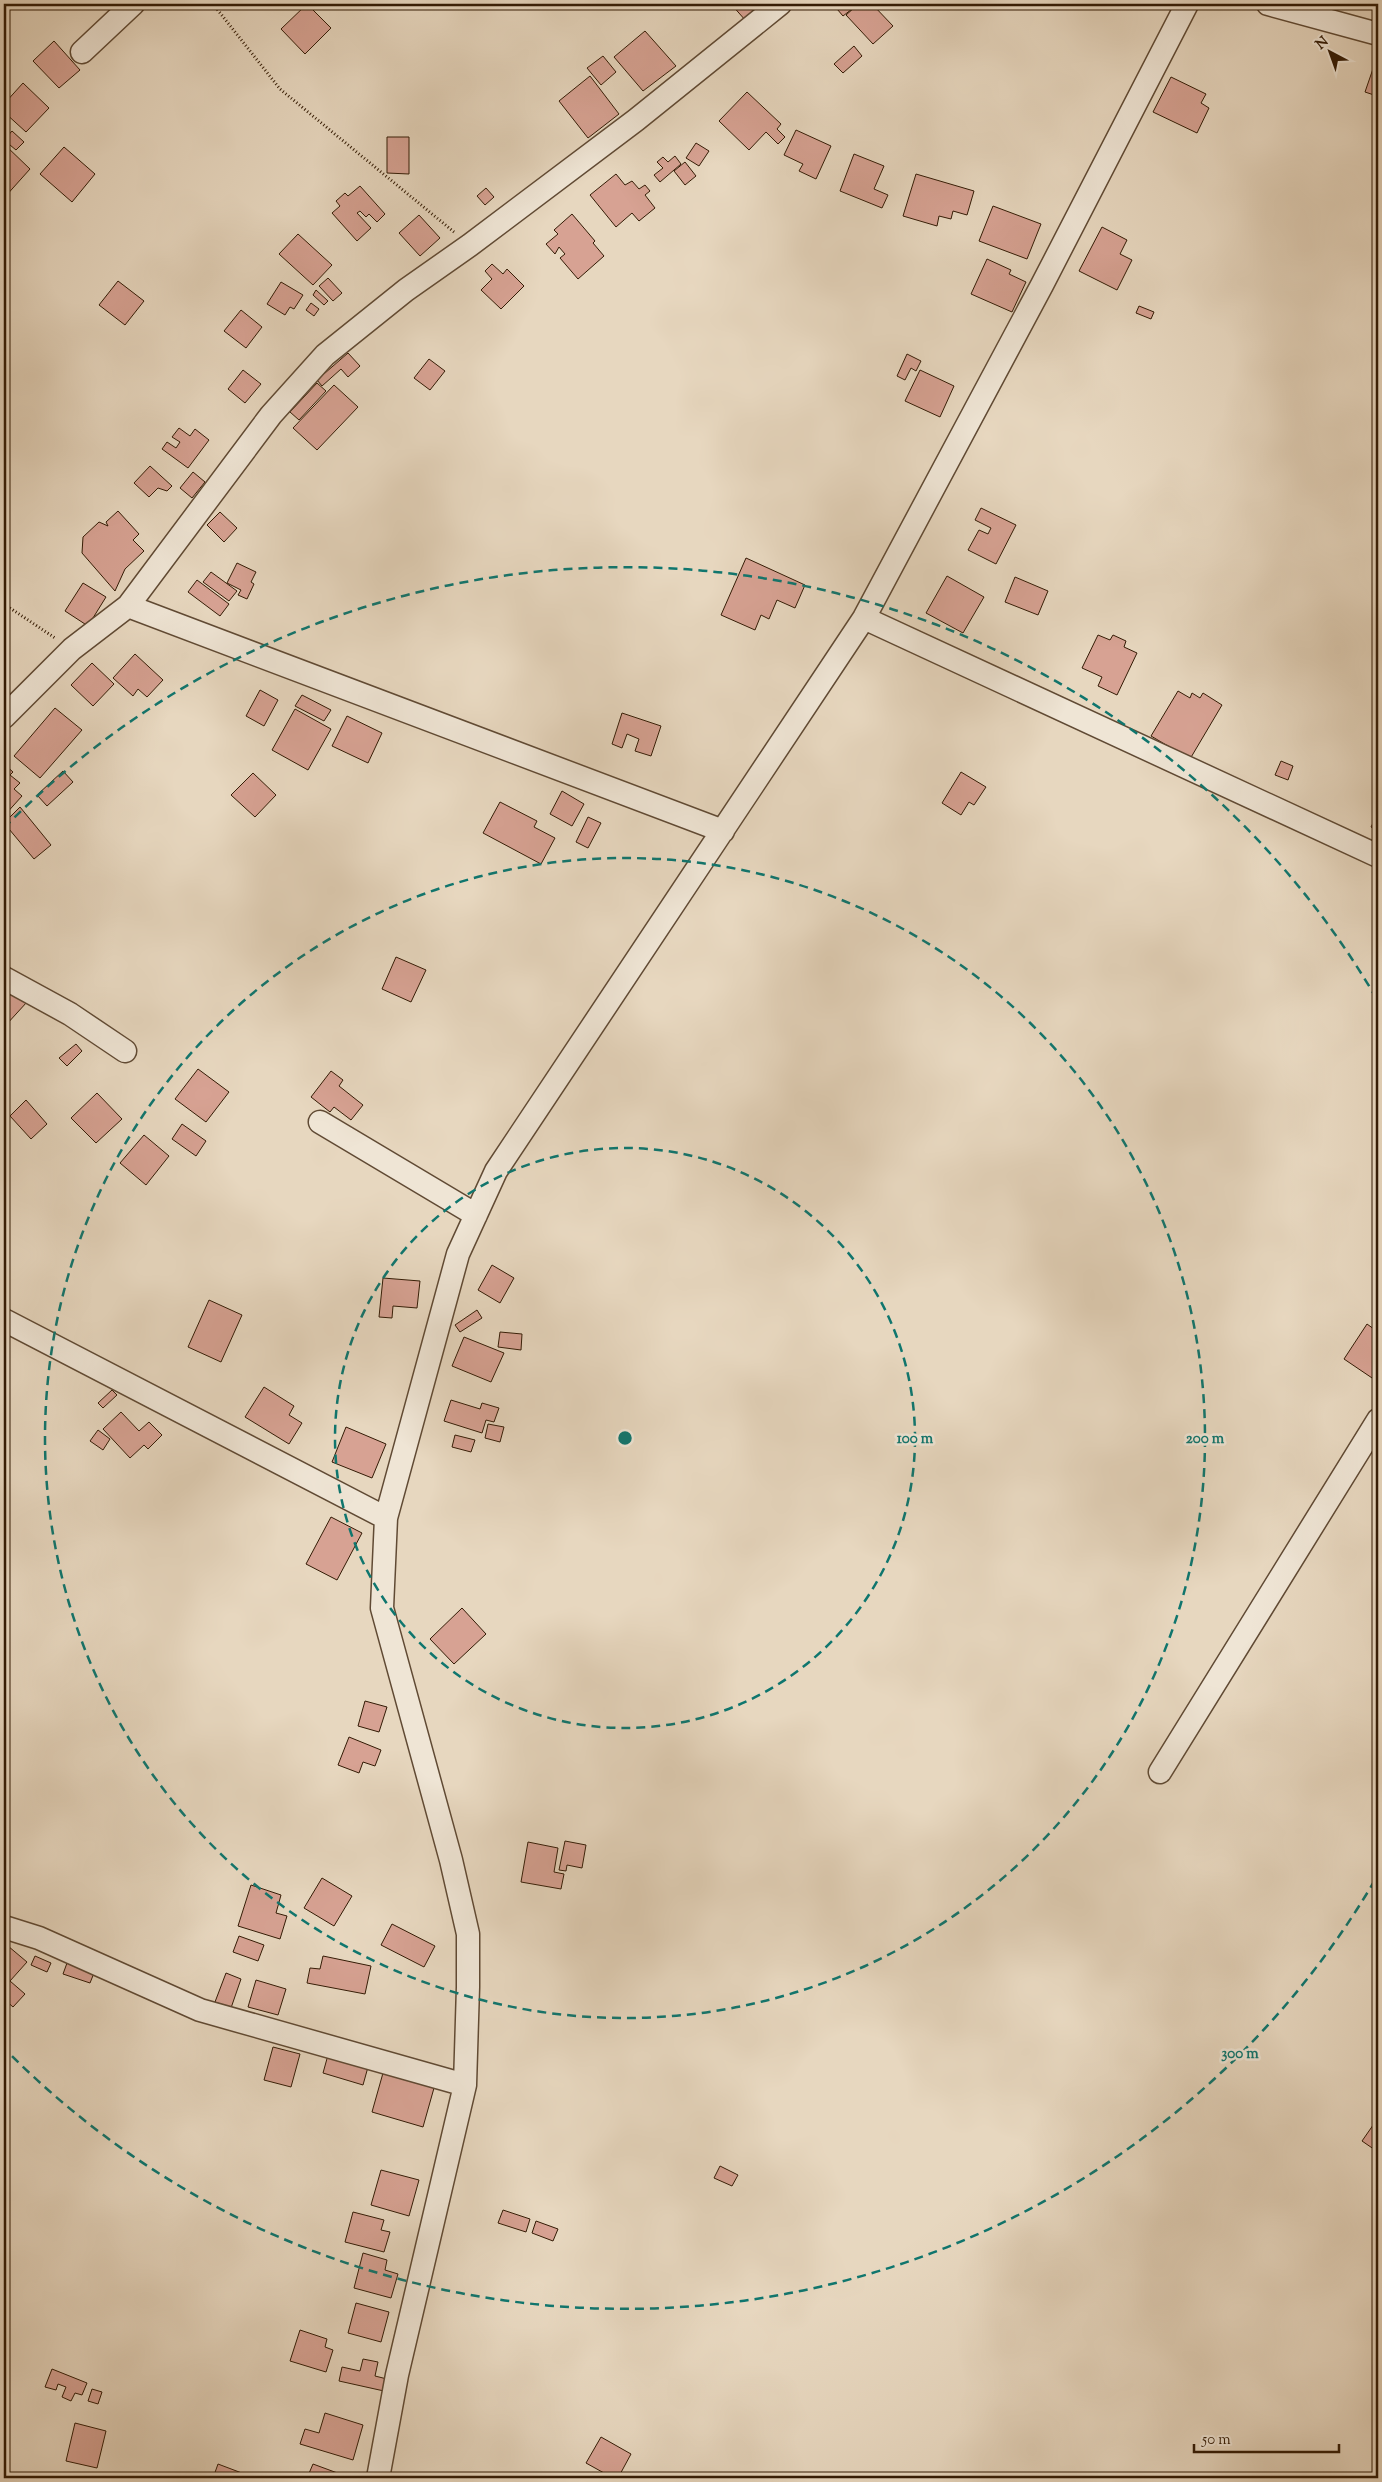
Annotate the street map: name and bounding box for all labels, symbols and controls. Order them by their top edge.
north arrow [1304,28,1354,78]
text: N [1312,32,1334,55]
centre of rings [616,1429,634,1447]
text: 100 m [897,1429,934,1450]
text: 200 m [1186,1429,1225,1450]
text: 300 m [1221,2044,1259,2065]
scale bar [1194,2422,1340,2454]
text: 50 m [1201,2430,1231,2451]

